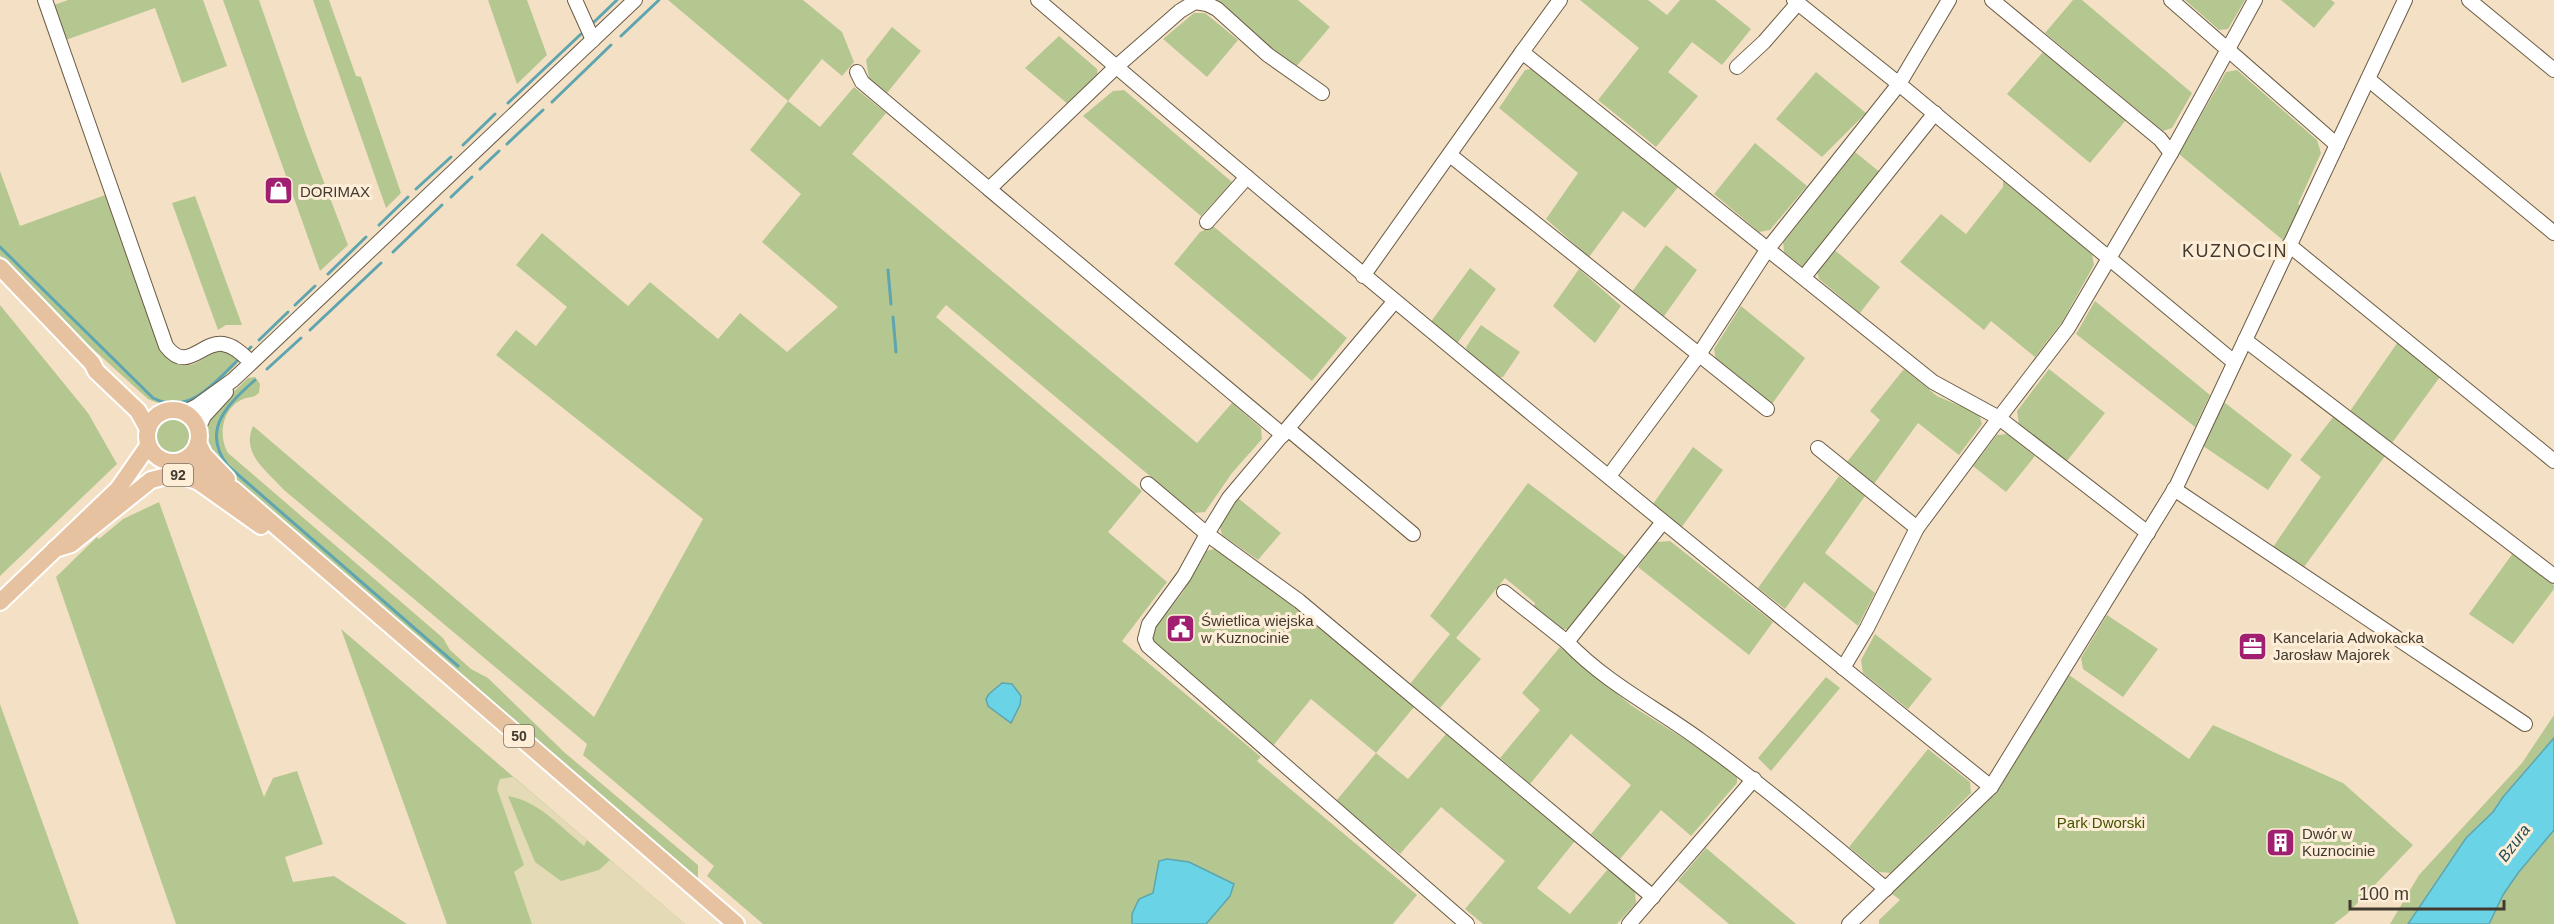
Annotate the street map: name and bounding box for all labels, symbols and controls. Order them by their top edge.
shop icon: DORIMAX [263,175,295,207]
place label: DORIMAX [300,183,370,200]
district label: KUZNOCIN [2182,241,2288,261]
road number: 92 [163,464,193,486]
place label: Świetlica wiejska w Kuznocinie [1200,612,1314,646]
public building icon: Świetlica wiejska w Kuznocinie [1164,613,1196,645]
place label: Kancelaria Adwokacka Jarosław Majorek [2273,629,2425,663]
office icon: Kancelaria Adwokacka Jarosław Majorek [2236,630,2268,662]
road number: 50 [504,725,534,747]
park label: Park Dworski [2057,814,2145,831]
water label: Bzura [2495,821,2533,865]
place label: Dwór w Kuznocinie [2302,825,2375,859]
building icon: Dwór w Kuznocinie [2265,826,2297,858]
scale bar [2350,873,2504,911]
text: 100 m [2359,884,2409,904]

